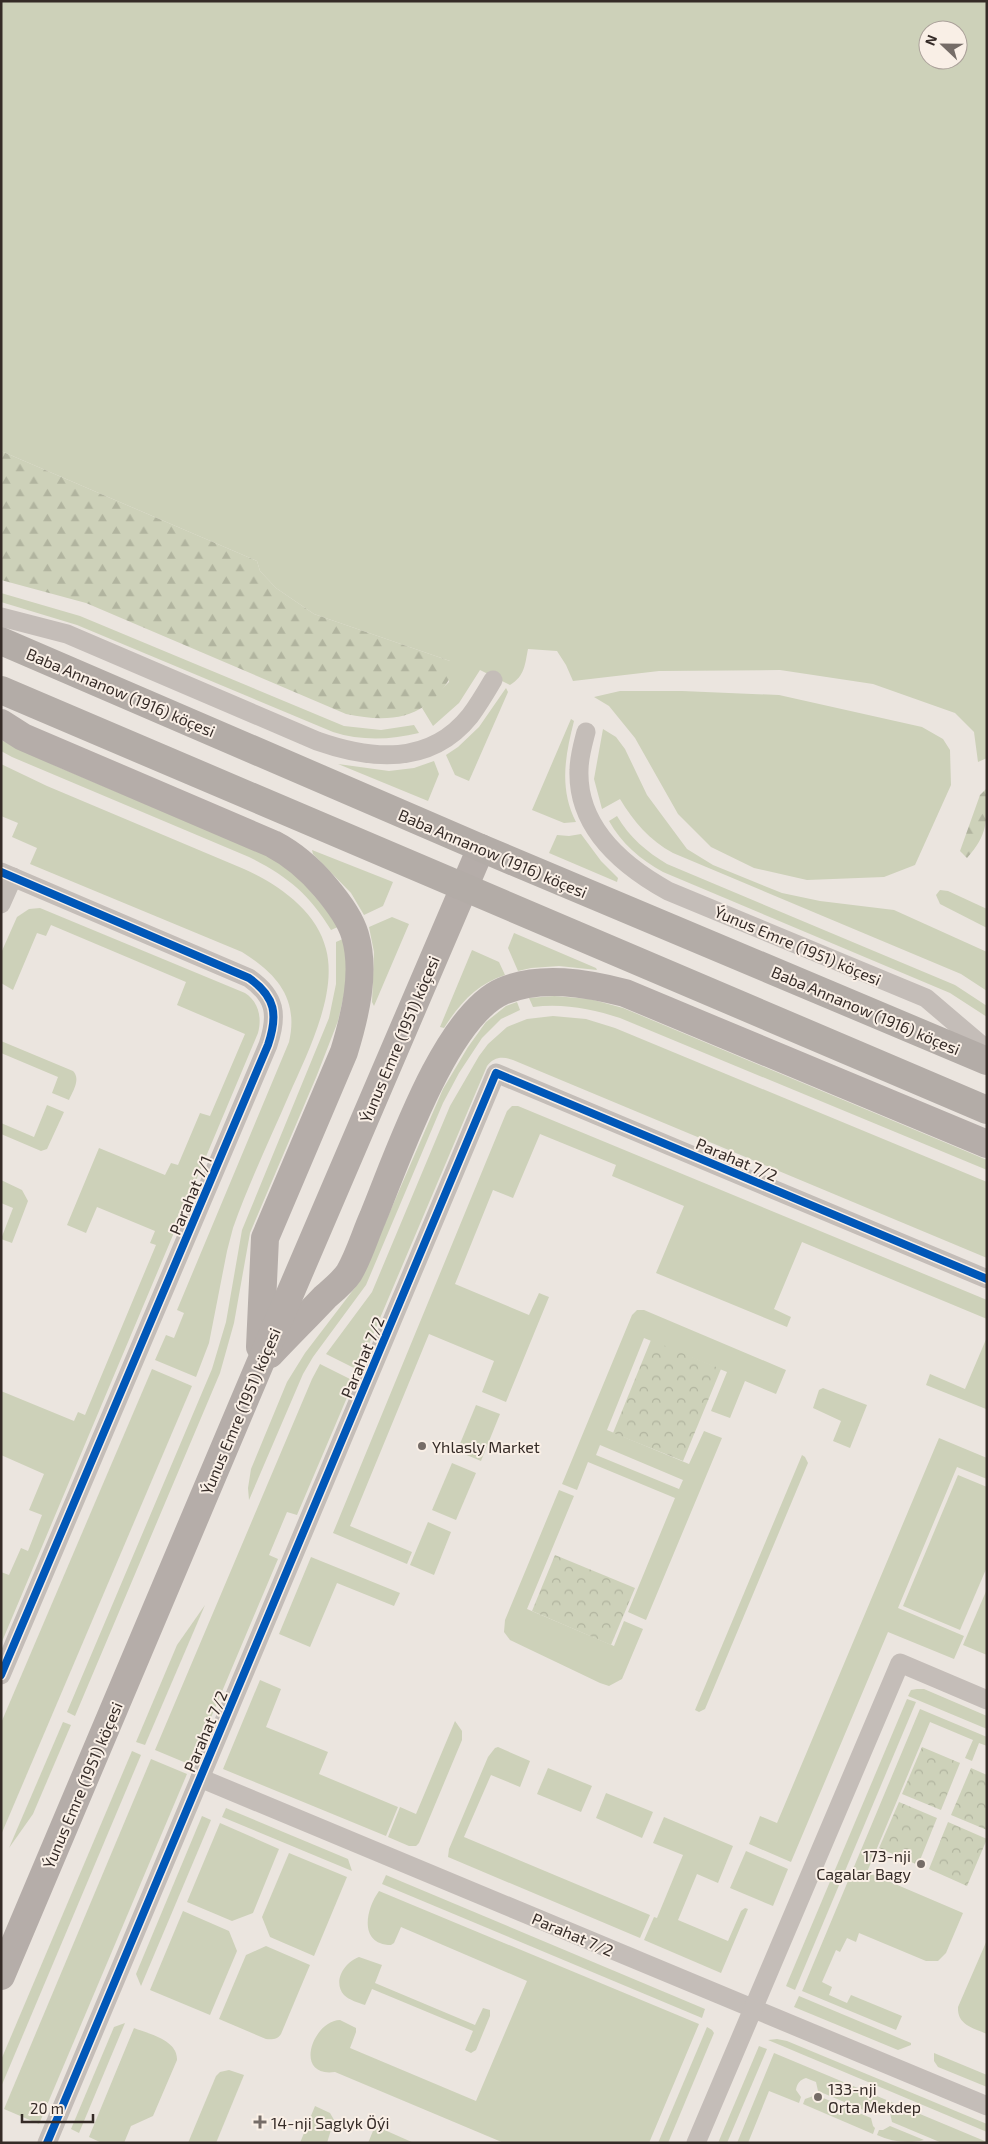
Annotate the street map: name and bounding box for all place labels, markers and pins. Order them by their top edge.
place label: Yhlasly Market [432,1437,540,1456]
marker: Yhlasly Market [416,1440,428,1452]
place label: 173-nji Cagalar Bagy [816,1846,912,1883]
marker: 173-nji Cagalar Bagy [915,1858,927,1870]
place label: 133-nji Orta Mekdep [828,2079,921,2116]
marker: 133-nji Orta Mekdep [812,2091,824,2103]
place label: 14-nji Saglyk Öýi [271,2113,389,2133]
marker: 14-nji Saglyk Öýi [253,2115,267,2129]

